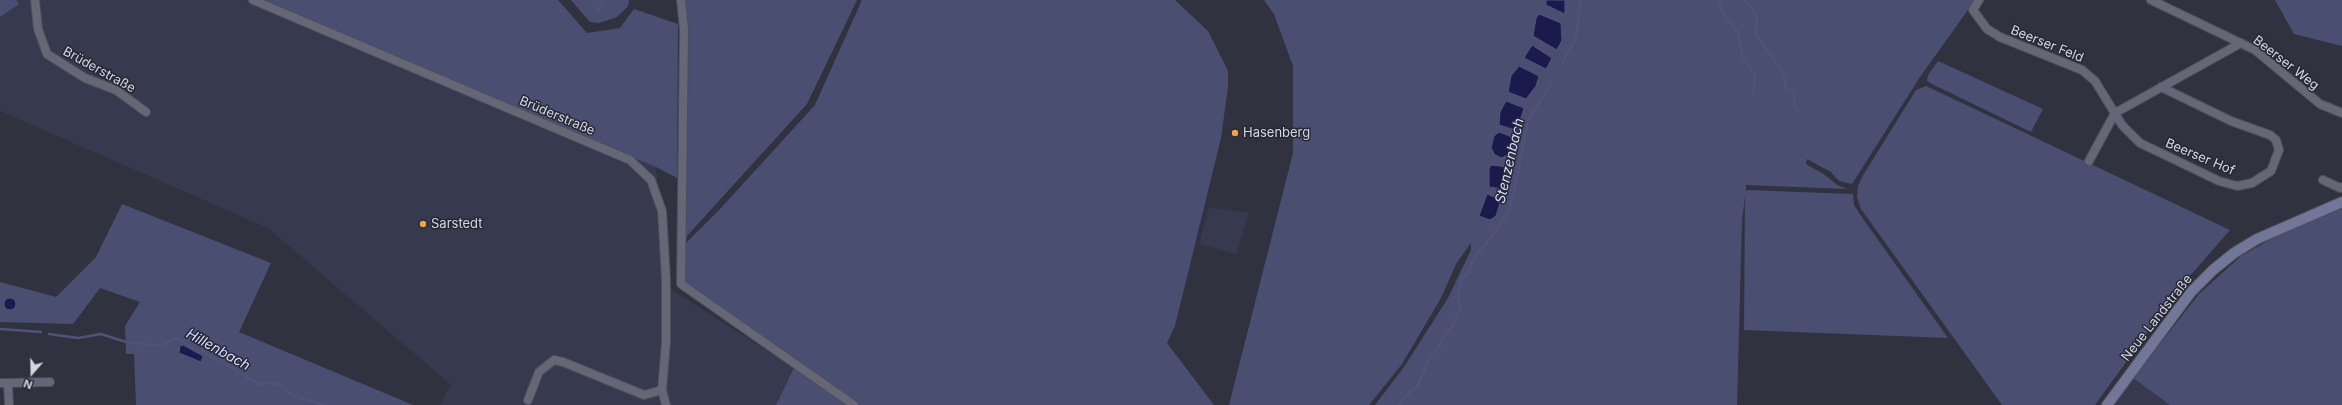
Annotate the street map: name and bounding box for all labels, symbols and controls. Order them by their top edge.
street label: Beerser Feld [2008,22,2086,66]
street label: Beerser Weg [2250,32,2322,94]
street label: Brüderstraße [60,44,138,96]
street label: Brüderstraße [517,93,597,139]
water label: Stenzenbach [1492,117,1528,205]
place label: Hasenberg [1243,125,1310,141]
marker: Hasenberg [1230,128,1240,138]
street label: Beerser Hof [2163,135,2237,179]
place label: Sarstedt [431,216,483,232]
marker: Sarstedt [418,219,428,229]
street label: Neue Landstraße [2118,272,2196,364]
water label: Hillenbach [183,326,253,374]
north arrow [12,353,52,393]
text: N [22,376,34,392]

